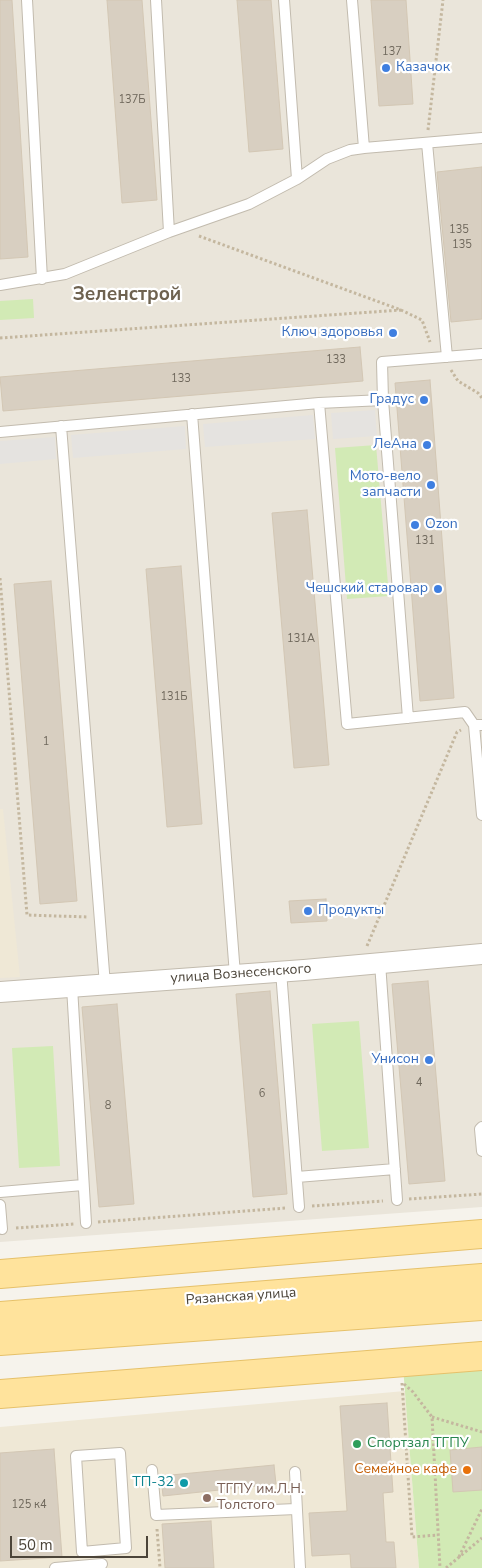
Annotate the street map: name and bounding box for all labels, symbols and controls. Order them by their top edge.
house number: 137 [382,45,402,59]
place label: Казачок [396,60,450,76]
marker: Казачок [380,62,392,74]
house number: 137Б [118,93,146,107]
house number: 135 [449,223,469,237]
house number: 135 [452,238,472,252]
district label: Зеленстрой [73,284,181,306]
place label: Ключ здоровья [282,325,383,341]
marker: Ключ здоровья [387,327,399,339]
house number: 133 [326,353,346,367]
house number: 133 [171,372,191,386]
place label: Градус [370,392,414,408]
marker: Градус [418,394,430,406]
place label: ЛеАна [373,437,417,453]
marker: ЛеАна [421,439,433,451]
place label: Мото-вело запчасти [350,469,421,502]
marker: Мото-вело запчасти [425,479,437,491]
place label: Ozon [425,517,458,533]
marker: Ozon [409,519,421,531]
house number: 131 [415,534,435,548]
place label: Чешский старовар [306,581,428,597]
marker: Чешский старовар [432,583,444,595]
house number: 131А [287,632,315,646]
house number: 131Б [160,690,188,704]
house number: 1 [43,735,49,749]
place label: Продукты [318,903,384,919]
marker: Продукты [302,905,314,917]
street label: улица Вознесенского [170,961,312,987]
place label: Унисон [372,1052,419,1068]
marker: Унисон [423,1054,435,1066]
house number: 4 [416,1076,422,1090]
house number: 6 [259,1087,265,1101]
house number: 8 [105,1099,111,1113]
street label: Рязанская улица [185,1285,297,1309]
place label: Спортзал ТГПУ [367,1436,469,1452]
marker: Спортзал ТГПУ [351,1438,363,1450]
place label: Семейное кафе [354,1462,457,1478]
marker: Семейное кафе [461,1464,473,1476]
place label: ТП-32 [132,1475,174,1491]
marker: ТП-32 [178,1477,190,1489]
place label: ТГПУ им.Л.Н. Толстого [217,1482,304,1514]
marker: ТГПУ им.Л.Н. Толстого [201,1492,213,1504]
house number: 125 к4 [11,1498,47,1512]
scale bar [12,1526,150,1558]
text: 50 m [18,1535,53,1555]

